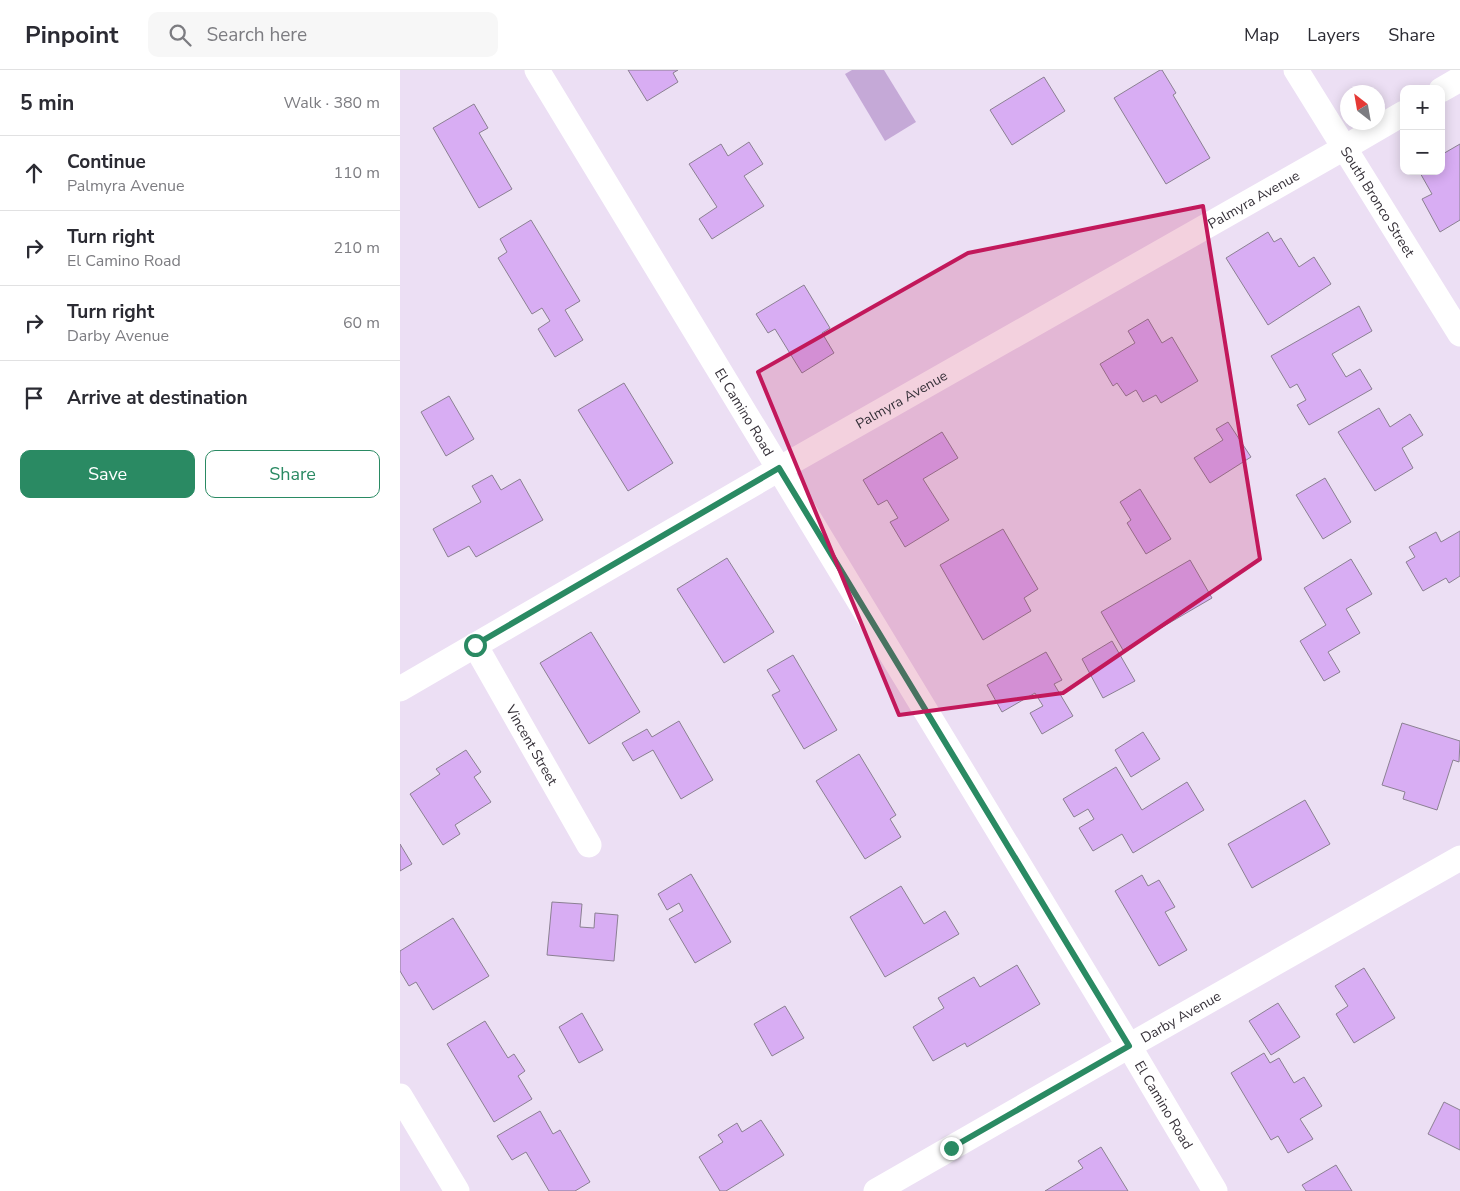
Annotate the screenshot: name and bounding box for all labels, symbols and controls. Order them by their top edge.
search box [148,12,498,57]
text: Pinpoint [25,19,118,51]
icon: search [166,21,194,49]
text: Search here [206,22,307,48]
text: Map [1244,23,1279,47]
text: Layers [1307,23,1360,47]
text: Share [1388,23,1435,47]
north arrow [1340,85,1385,130]
map controls [1400,85,1445,175]
button: + [1400,85,1445,130]
text: 5 min [20,89,74,117]
text: Walk · 380 m [284,92,380,114]
button: − [1400,130,1445,175]
street label: South Bronco Street [1336,143,1419,261]
text: Continue [67,149,146,175]
icon: ahead [20,159,48,187]
text: 110 m [333,162,380,184]
street label: Palmyra Avenue [1204,166,1303,234]
text: Palmyra Avenue [67,175,185,197]
text: Turn right [67,224,154,250]
icon: right [20,234,48,262]
text: 210 m [333,237,380,259]
text: El Camino Road [67,250,181,272]
text: Turn right [67,299,154,325]
icon: right [20,309,48,337]
text: 60 m [343,312,380,334]
text: Darby Avenue [67,325,169,347]
street label: El Camino Road [710,365,778,460]
street label: Palmyra Avenue [852,366,951,434]
icon: arrive [20,384,48,412]
text: Arrive at destination [67,385,248,411]
button: Save [20,450,195,498]
button: Share [205,450,380,498]
route start [464,634,487,657]
street label: Vincent Street [501,701,562,789]
street label: Darby Avenue [1137,987,1224,1047]
street label: El Camino Road [1130,1057,1197,1153]
route end [940,1137,963,1160]

